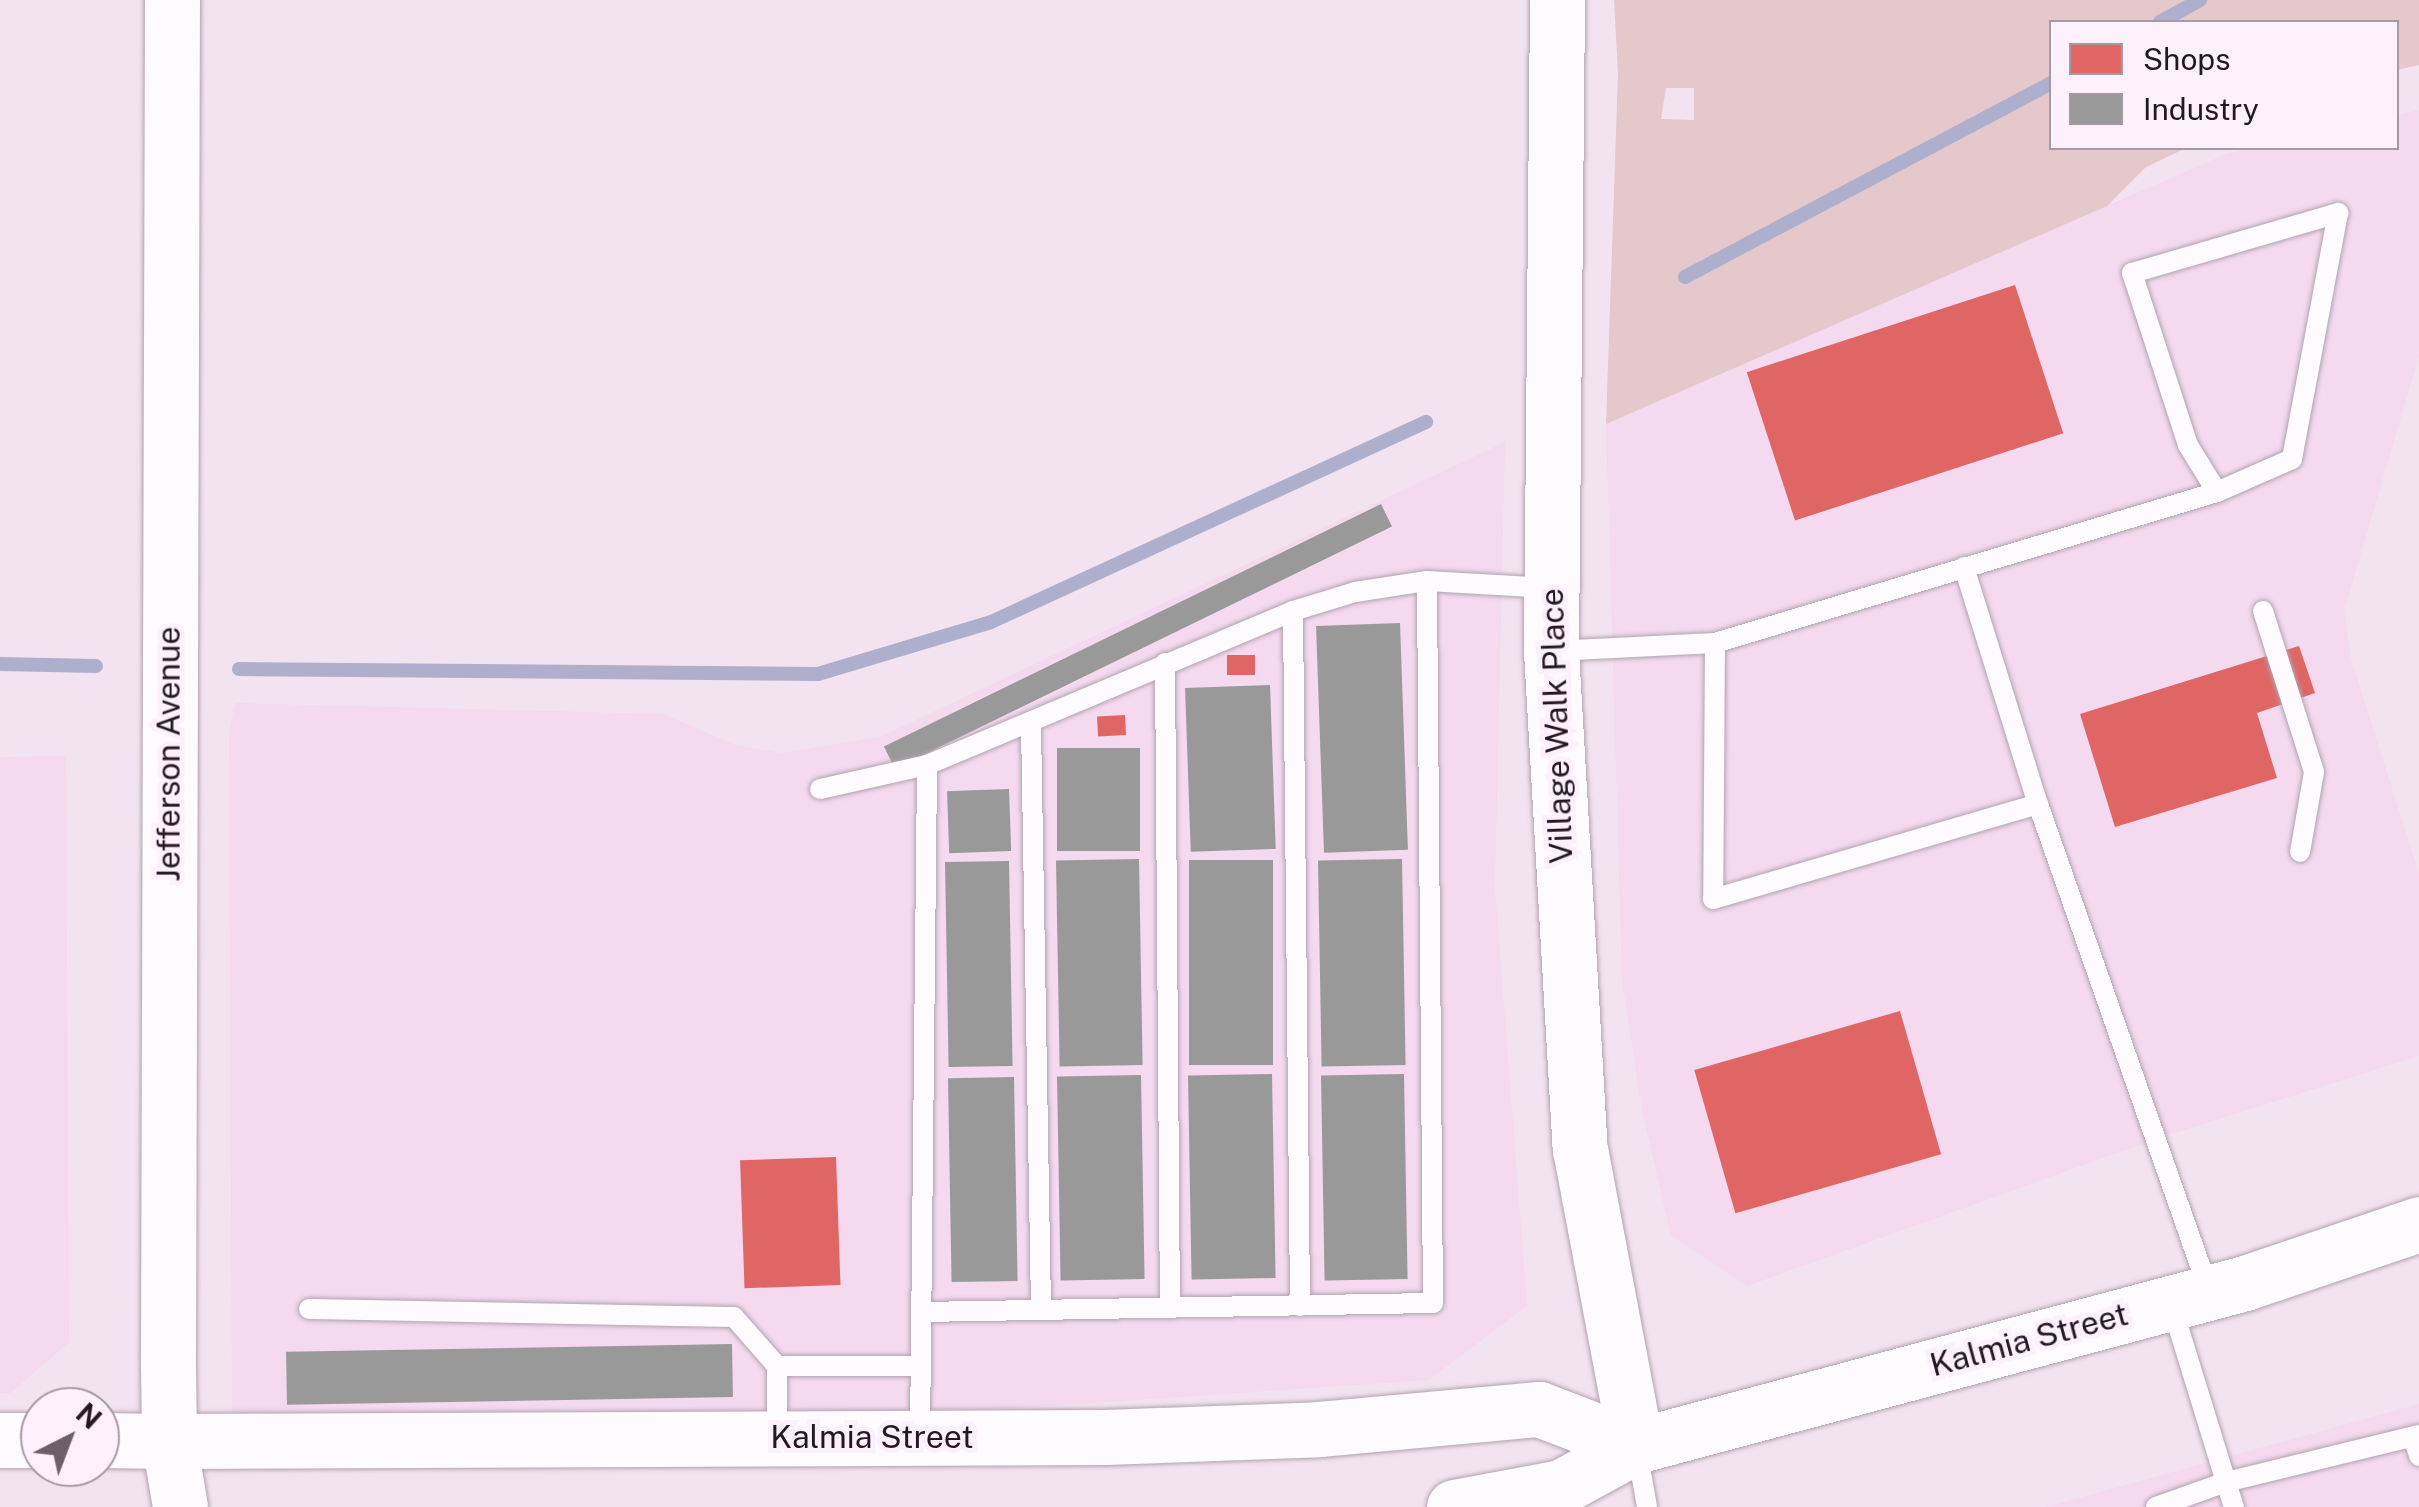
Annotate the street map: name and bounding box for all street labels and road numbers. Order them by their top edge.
street label: Village Walk Place [1533,587,1581,865]
street label: Jefferson Avenue [150,626,188,882]
street label: Kalmia Street [1926,1295,2132,1385]
street label: Kalmia Street [770,1418,974,1456]

